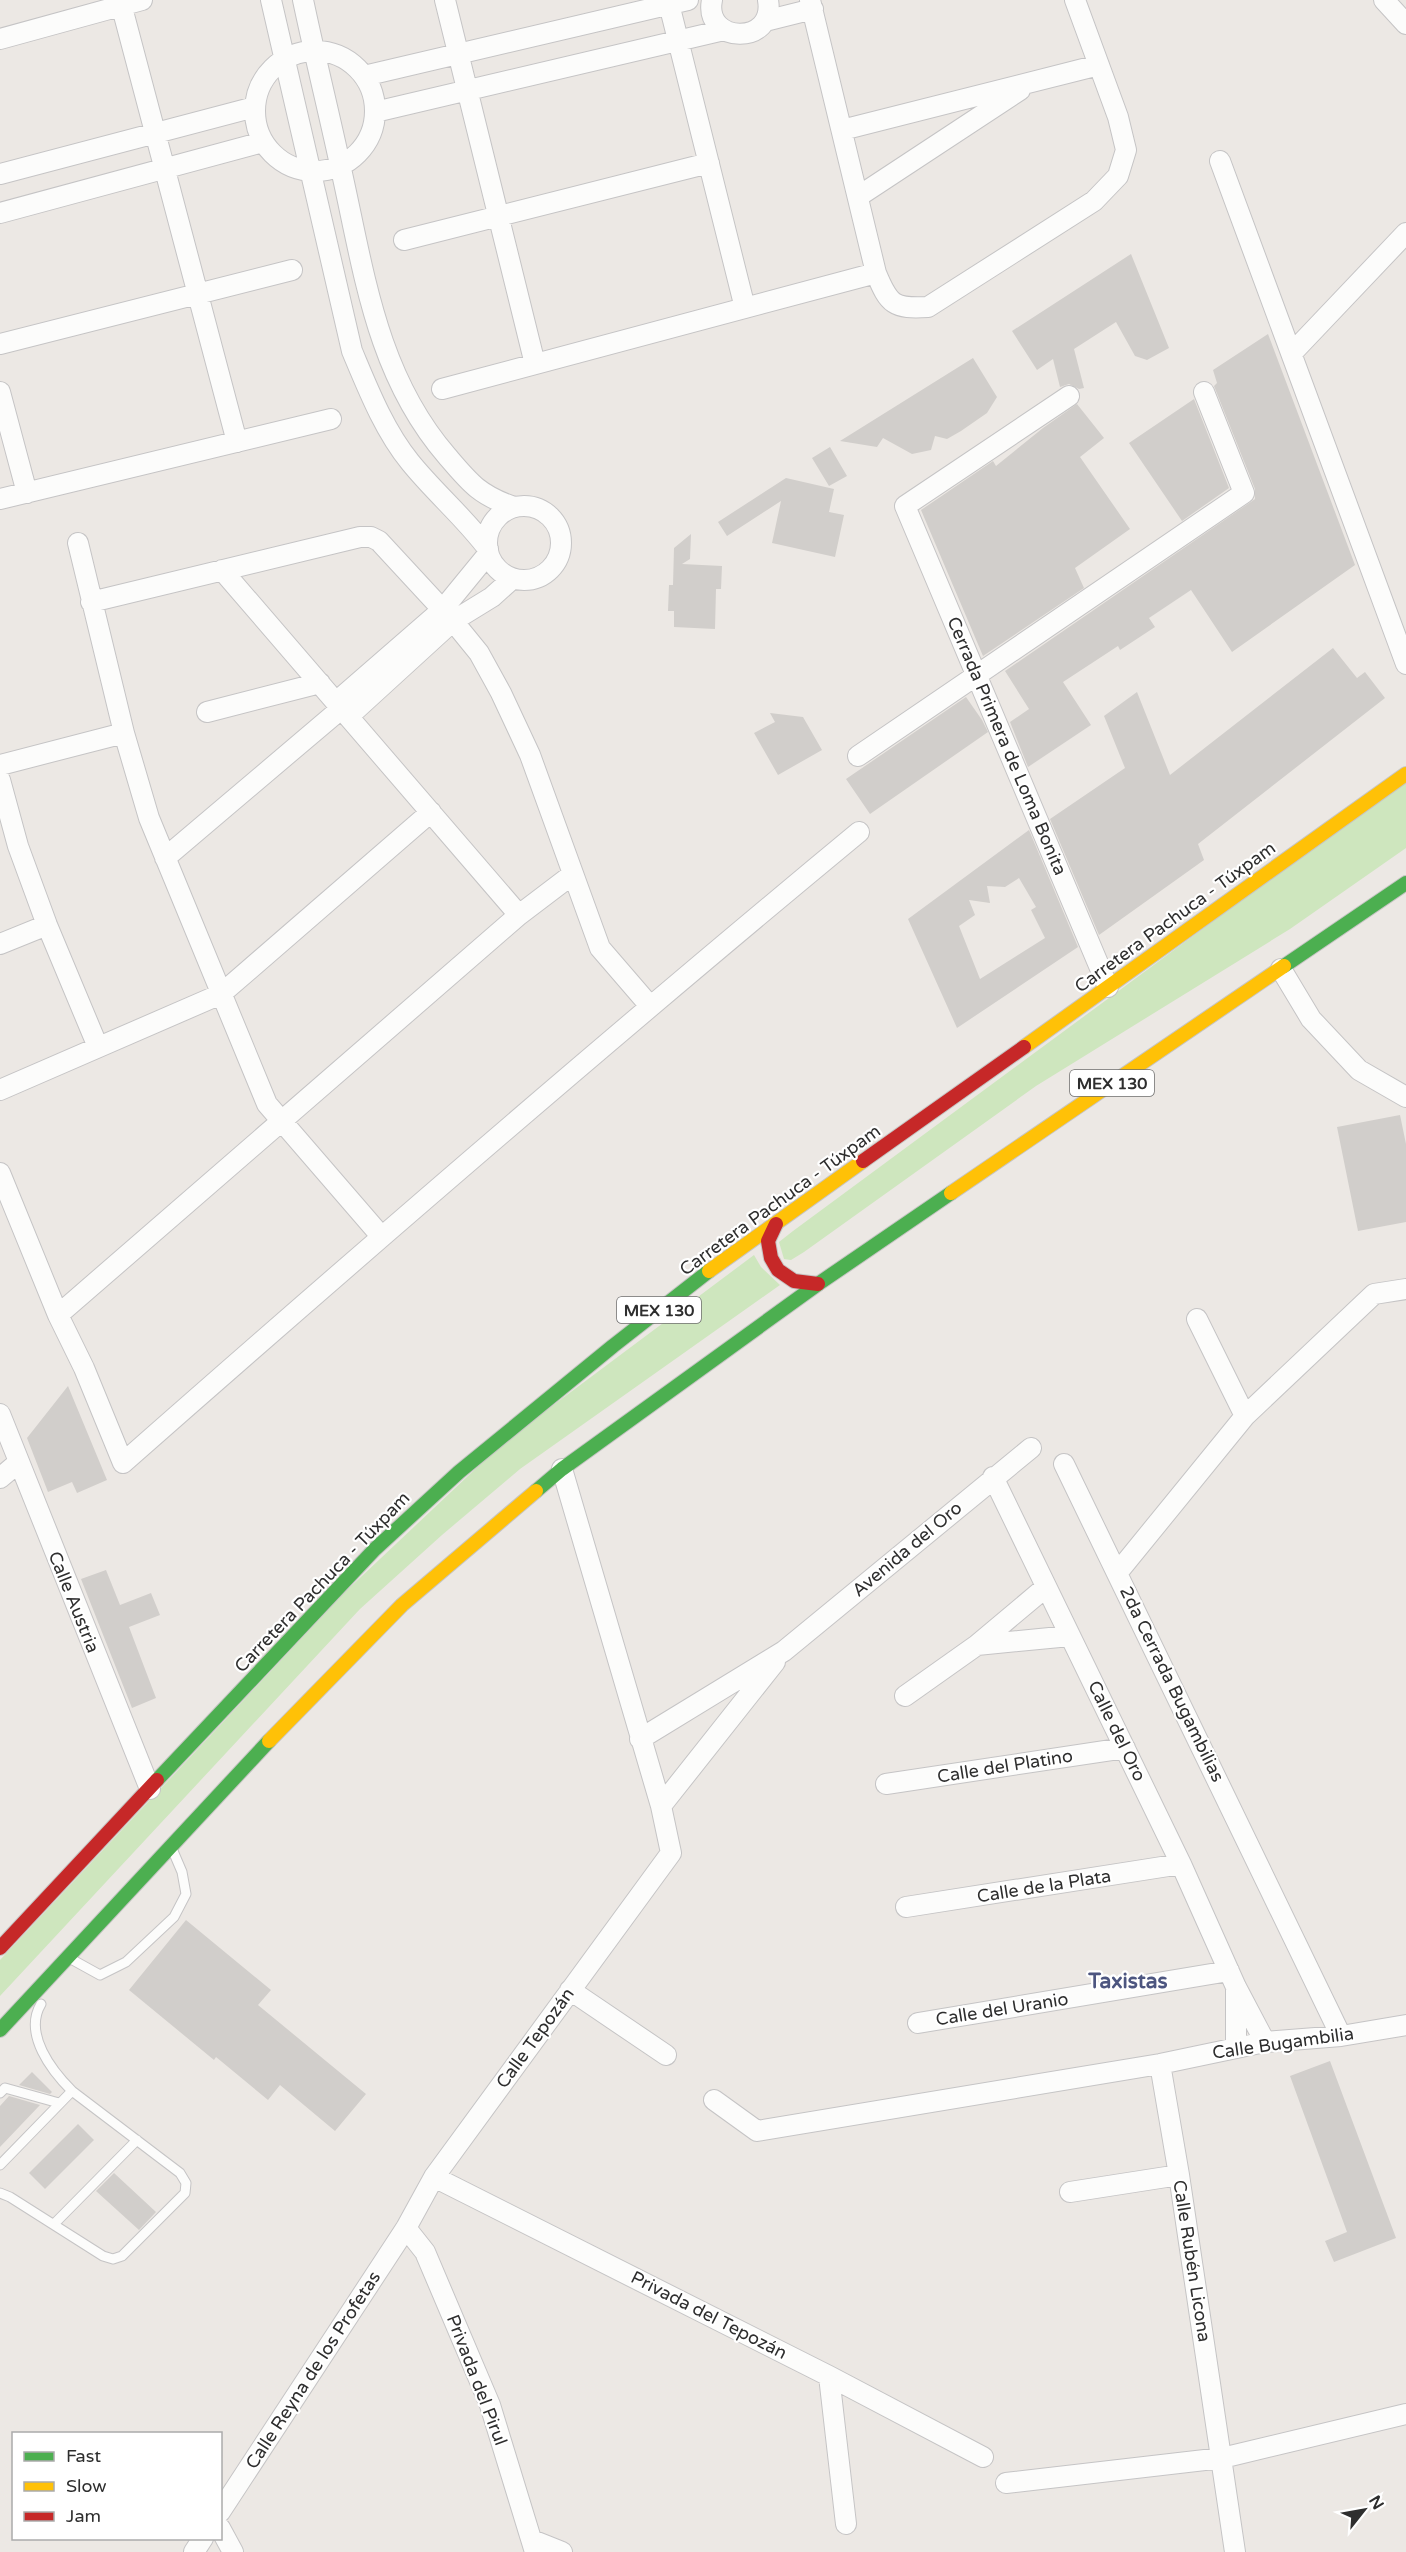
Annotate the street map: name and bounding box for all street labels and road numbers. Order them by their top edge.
street label: Cerrada Primera de Loma Bonita [942,613,1072,879]
street label: Carretera Pachuca - Túxpam [1070,837,1280,997]
road number: MEX 130 [1070,1070,1154,1096]
street label: Carretera Pachuca - Túxpam [675,1120,885,1280]
road number: MEX 130 [617,1297,701,1323]
street label: Carretera Pachuca - Túxpam [230,1487,414,1677]
street label: Avenida del Oro [848,1497,966,1601]
street label: Calle Austria [44,1548,104,1656]
street label: 2da Cerrada Bugambilias [1115,1583,1229,1785]
street label: Calle del Oro [1083,1677,1151,1785]
street label: Calle del Platino [936,1744,1074,1788]
street label: Calle de la Plata [975,1865,1113,1907]
street label: Calle Tepozán [491,1983,579,2093]
street label: Calle del Uranio [934,1988,1070,2030]
street label: Calle Bugambilia [1211,2022,1355,2064]
street label: Calle Rubén Licona [1168,2178,1216,2344]
street label: Privada del Tepozán [627,2266,791,2364]
street label: Calle Reyna de los Profetas [241,2267,385,2473]
street label: Privada del Pirul [442,2311,512,2449]

